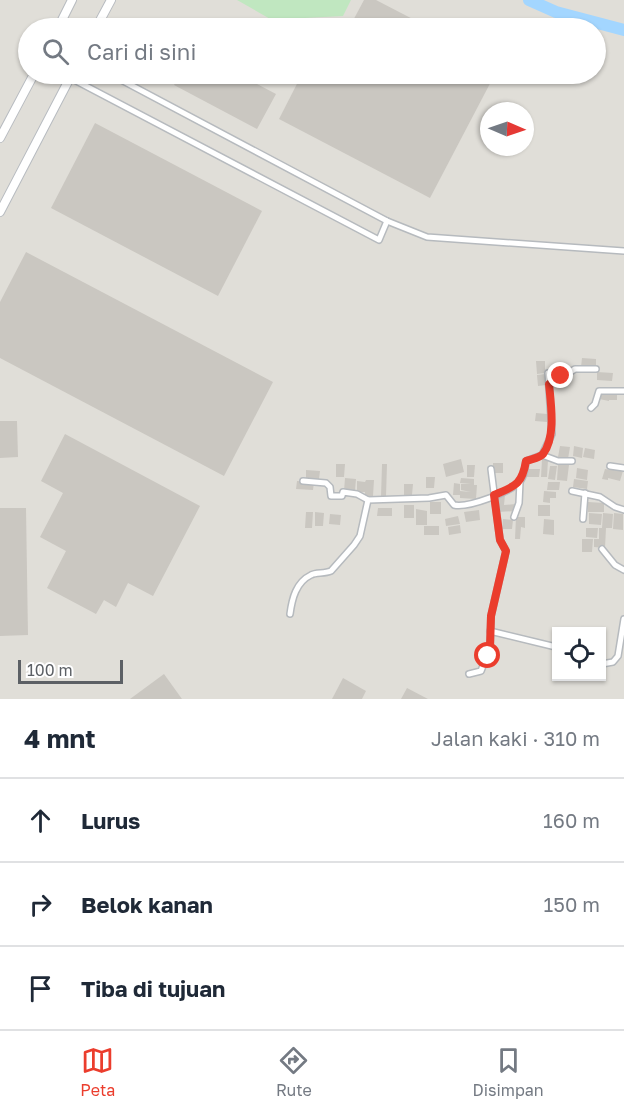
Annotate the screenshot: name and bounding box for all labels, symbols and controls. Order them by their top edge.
search box [18,18,606,84]
icon: search [39,35,72,68]
text: Cari di sini [87,38,196,65]
north arrow [480,102,534,156]
route end [547,362,573,388]
map controls [552,627,606,681]
button: locate [552,627,606,681]
route start [474,642,500,668]
scale bar [18,657,123,684]
text: 100 m [27,660,73,680]
text: 4 mnt [24,723,96,754]
text: Jalan kaki · 310 m [431,726,600,750]
icon: ahead [24,804,57,837]
text: Lurus [81,807,140,834]
text: 160 m [543,808,600,832]
icon: right [24,888,57,921]
text: Belok kanan [81,891,213,918]
text: 150 m [544,892,600,916]
icon: arrive [24,972,57,1005]
text: Tiba di tujuan [81,975,225,1002]
tab: Peta [80,1044,115,1100]
tab: Rute [276,1044,312,1100]
tab: Disimpan [473,1044,544,1100]

